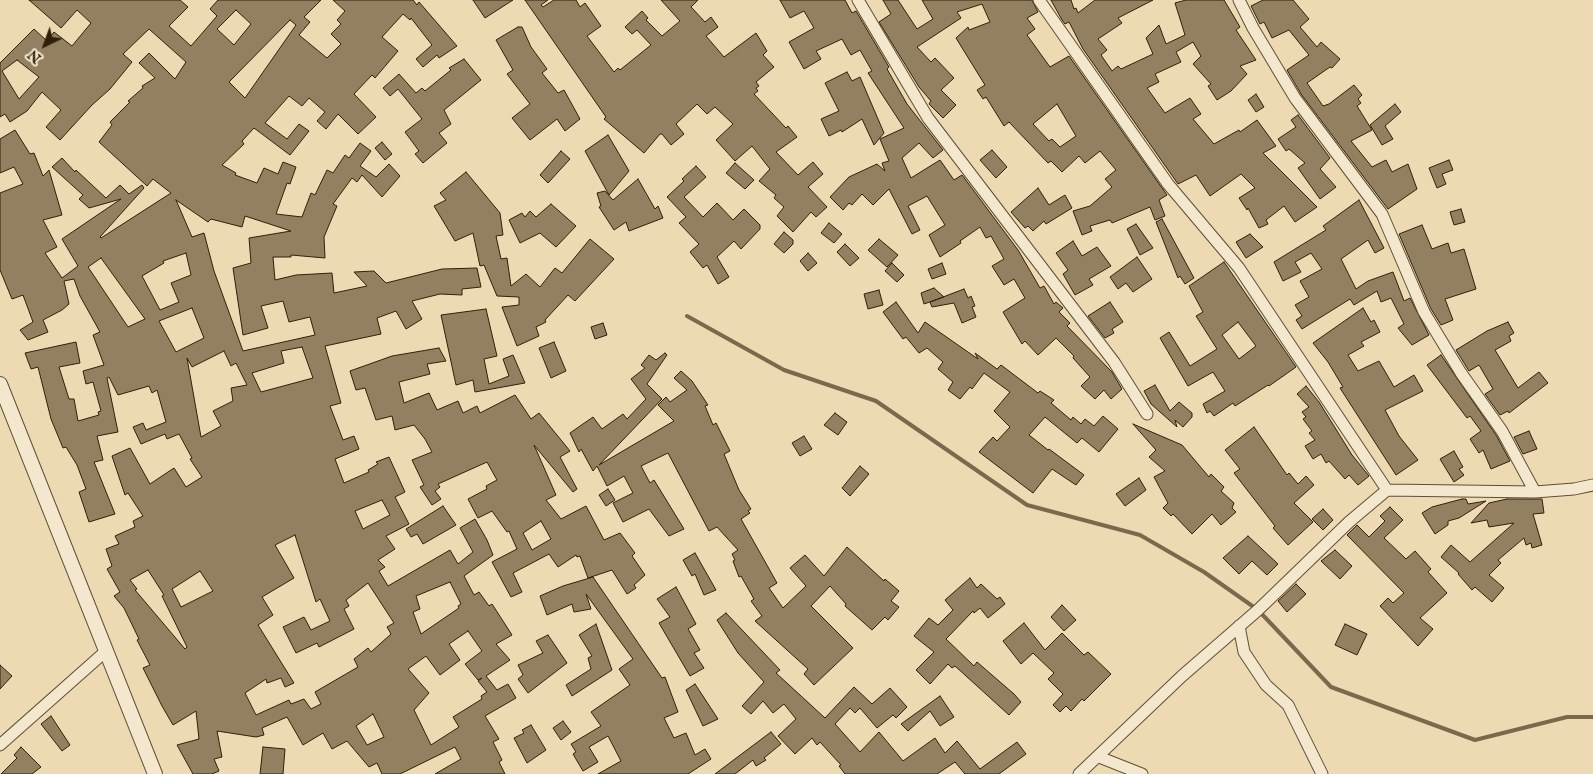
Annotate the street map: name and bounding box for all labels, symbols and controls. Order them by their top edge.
north arrow [20,20,70,70]
text: N [24,45,45,67]

